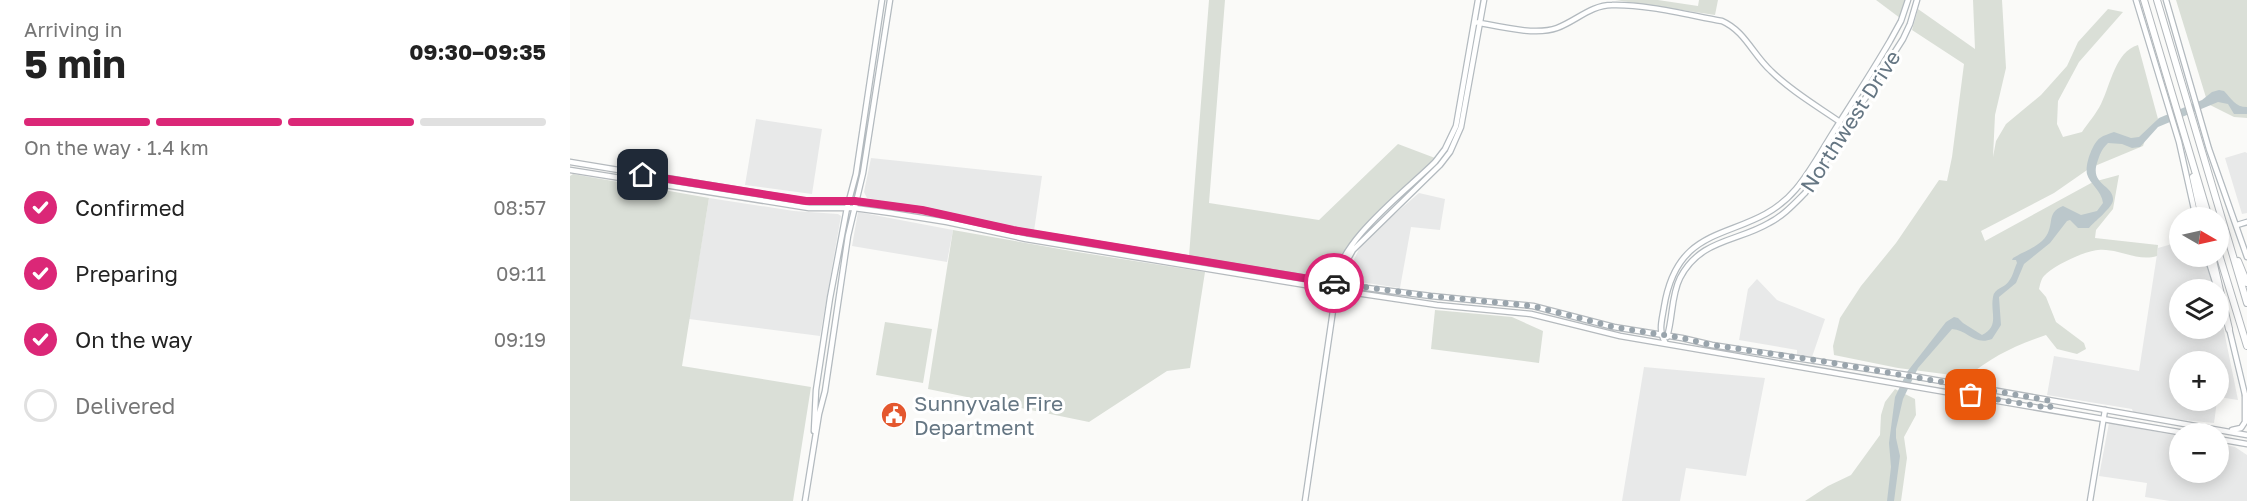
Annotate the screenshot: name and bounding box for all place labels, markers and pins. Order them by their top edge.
pin [617,149,668,200]
pin [1945,369,1996,420]
place label: Sunnyvale Fire Department [914,390,1063,440]
public building icon: Sunnyvale Fire Department [879,400,909,430]

